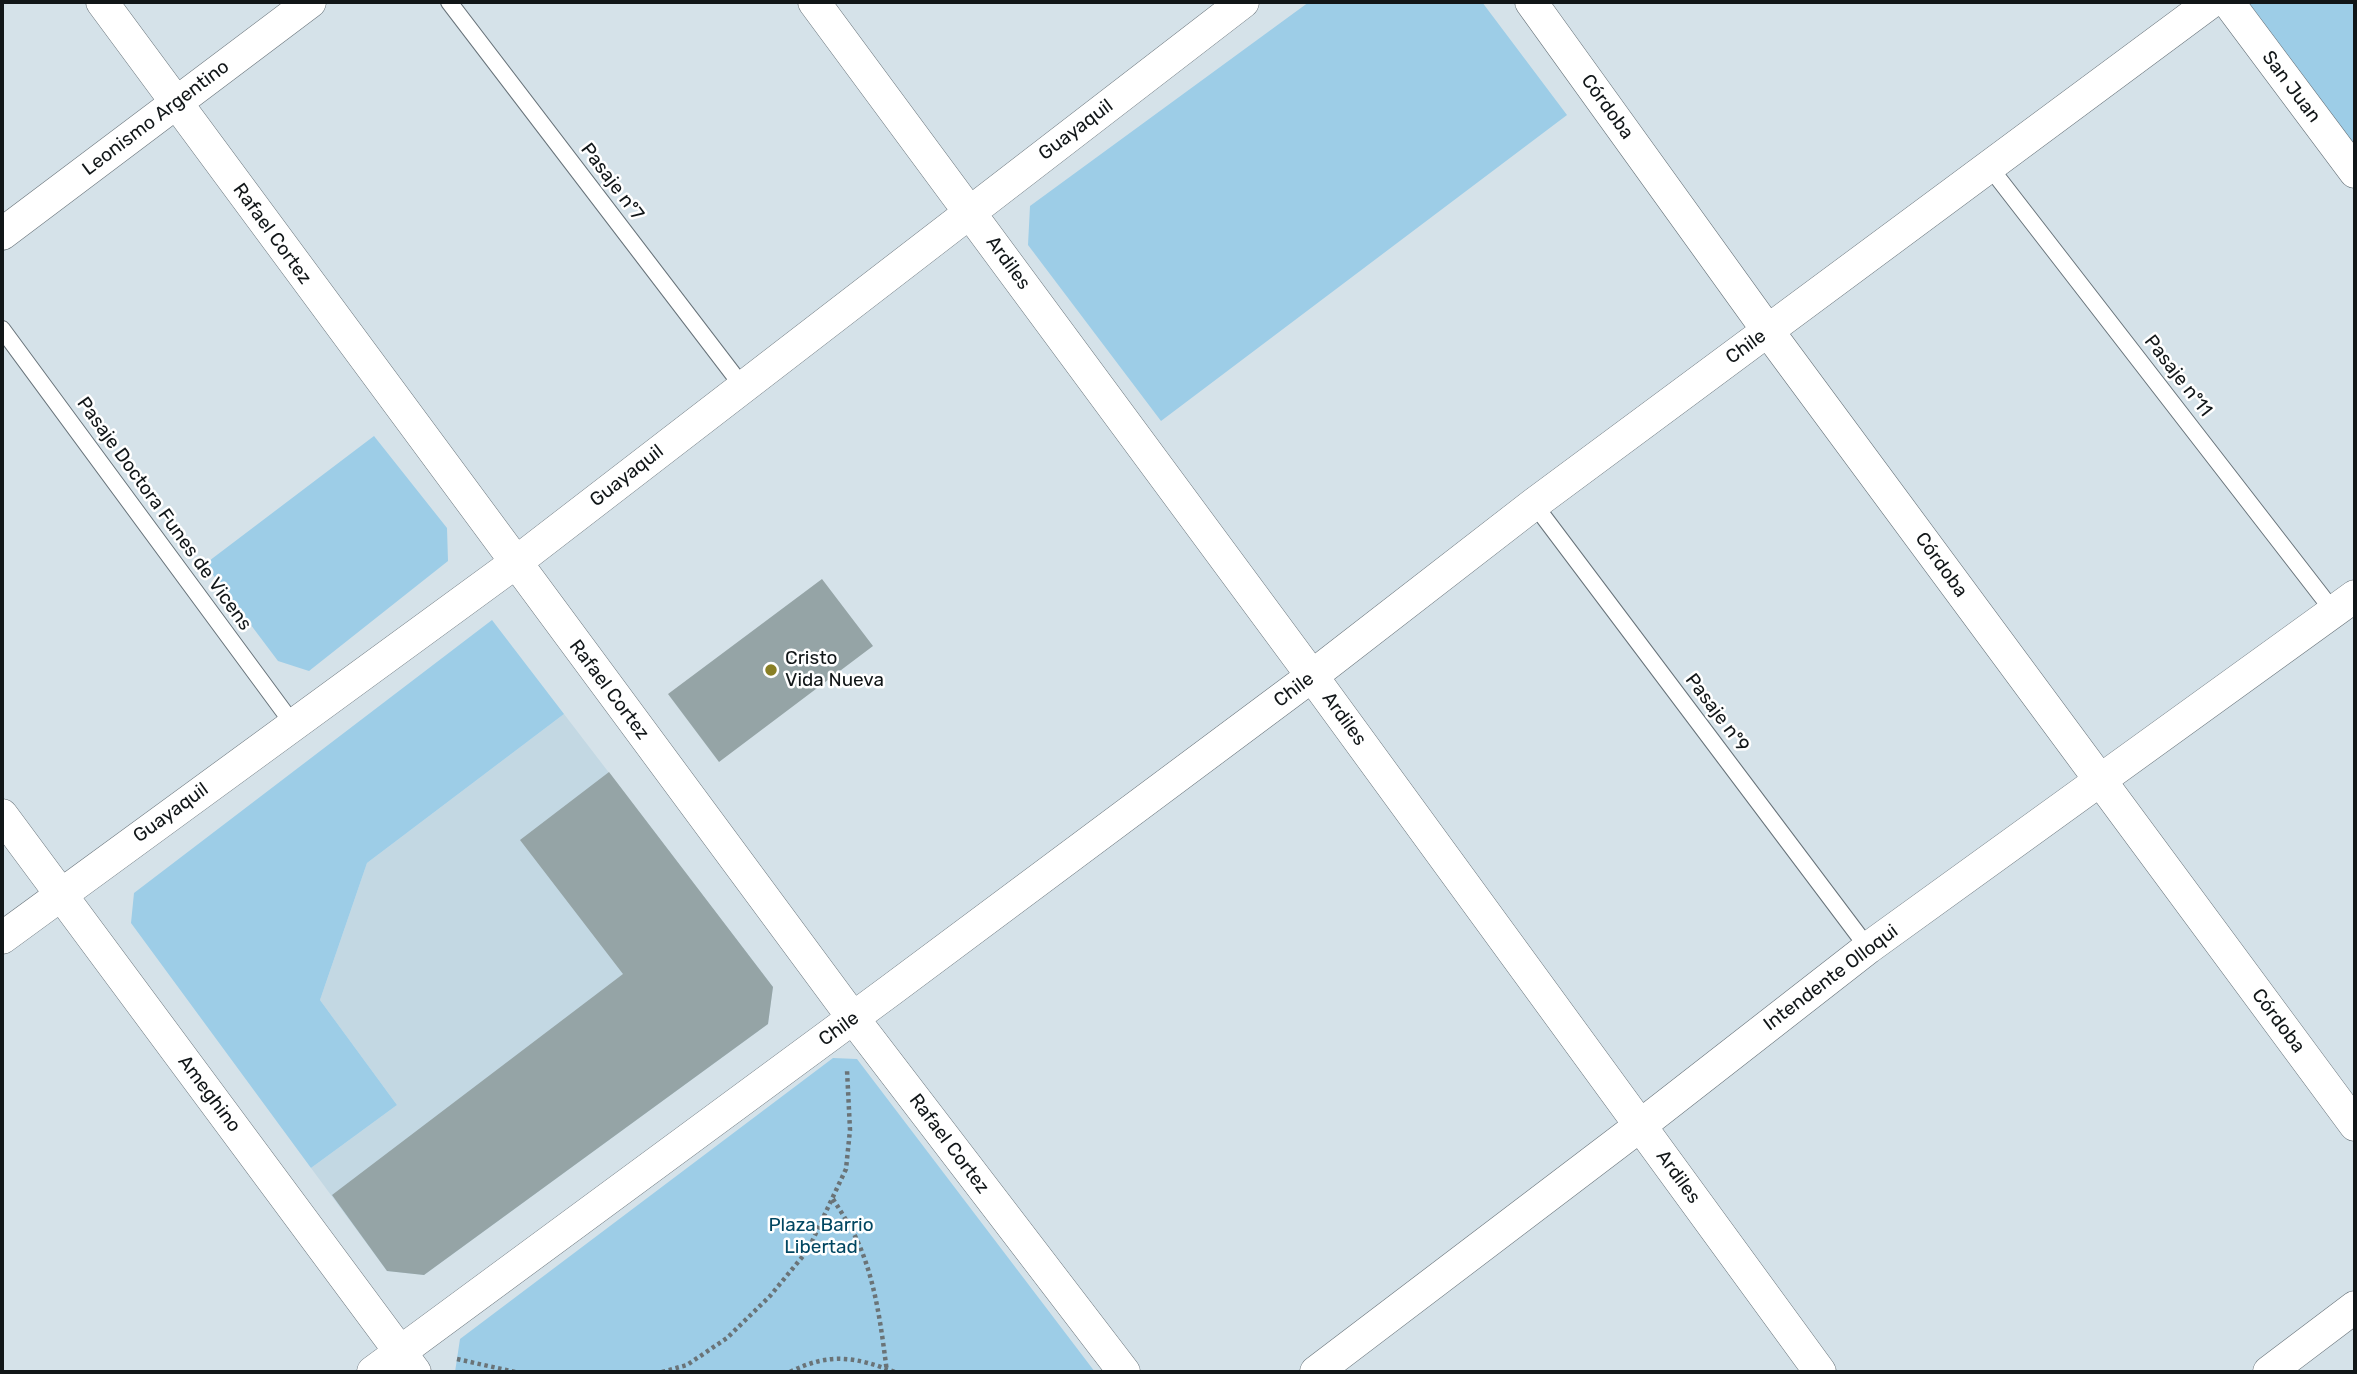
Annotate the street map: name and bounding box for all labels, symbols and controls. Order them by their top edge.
street label: San Juan [2257,47,2325,127]
street label: Leonismo Argentino [78,55,234,181]
street label: Córdoba [1576,70,1638,144]
street label: Guayaquil [1034,95,1118,165]
street label: Pasaje nº7 [576,139,648,225]
street label: Rafael Cortez [228,179,316,289]
street label: Ardiles [981,232,1035,294]
street label: Chile [1721,325,1771,369]
street label: Pasaje nº11 [2139,331,2217,421]
street label: Pasaje Doctora Funes de Vicens [72,393,256,635]
street label: Guayaquil [586,440,668,512]
street label: Córdoba [1910,528,1972,602]
street label: Rafael Cortez [564,636,654,744]
place label: Cristo Vida Nueva [785,648,884,692]
marker: Cristo Vida Nueva [763,662,779,678]
street label: Chile [1270,668,1318,712]
street label: Pasaje nº9 [1680,669,1754,757]
street label: Ardiles [1317,688,1371,750]
street label: Guayaquil [129,778,213,848]
street label: Intendente Olloqui [1759,920,1903,1036]
street label: Córdoba [2246,984,2310,1058]
street label: Chile [814,1007,864,1051]
street label: Ameghino [173,1051,245,1137]
street label: Rafael Cortez [904,1090,994,1198]
street label: Ardiles [1651,1146,1705,1208]
park label: Plaza Barrio Libertad [768,1215,874,1259]

